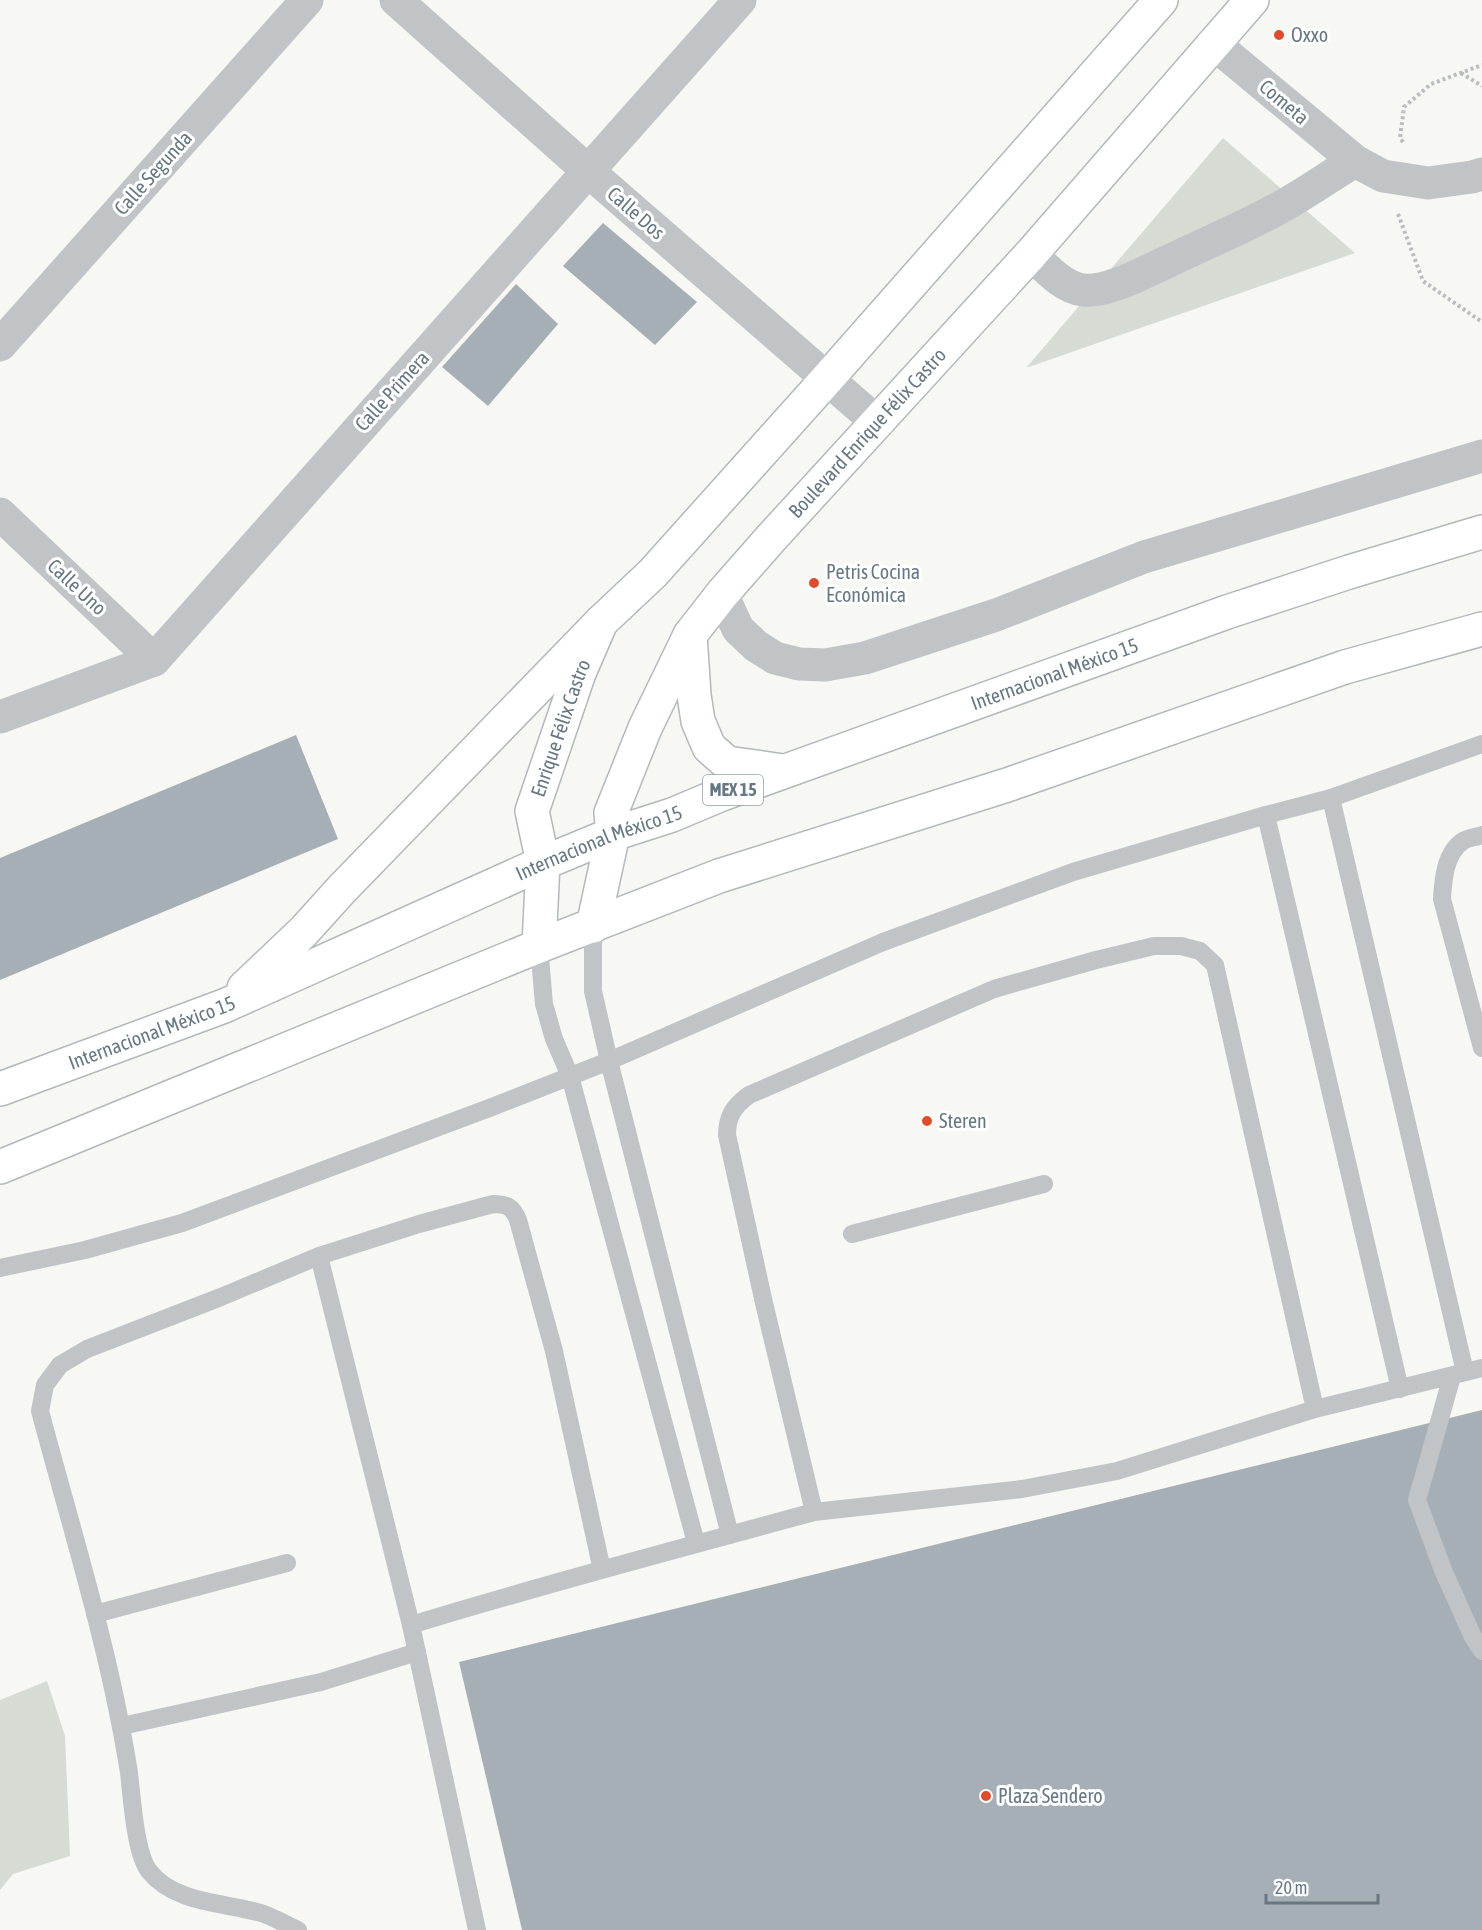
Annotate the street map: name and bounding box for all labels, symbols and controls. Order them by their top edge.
place label: Oxxo [1291,23,1328,46]
marker: Oxxo [1272,28,1286,42]
street label: Cometa [1255,75,1314,129]
street label: Calle Segunda [109,126,196,219]
street label: Calle Dos [603,182,670,244]
street label: Boulevard Enrique Félix Castro [784,343,950,522]
street label: Calle Primera [350,346,433,435]
street label: Calle Uno [43,554,111,619]
place label: Petris Cocina Económica [826,560,920,606]
marker: Petris Cocina Económica [807,576,821,590]
street label: Internacional México 15 [968,633,1141,714]
street label: Enrique Félix Castro [526,656,595,800]
road number: MEX 15 [703,775,763,805]
street label: Internacional México 15 [512,800,685,885]
street label: Internacional México 15 [65,990,239,1074]
place label: Steren [939,1109,987,1132]
marker: Steren [920,1114,934,1128]
place label: Plaza Sendero [998,1784,1103,1807]
marker: Plaza Sendero [979,1789,993,1803]
scale bar [1266,1867,1378,1905]
text: 20 m [1275,1877,1307,1898]

